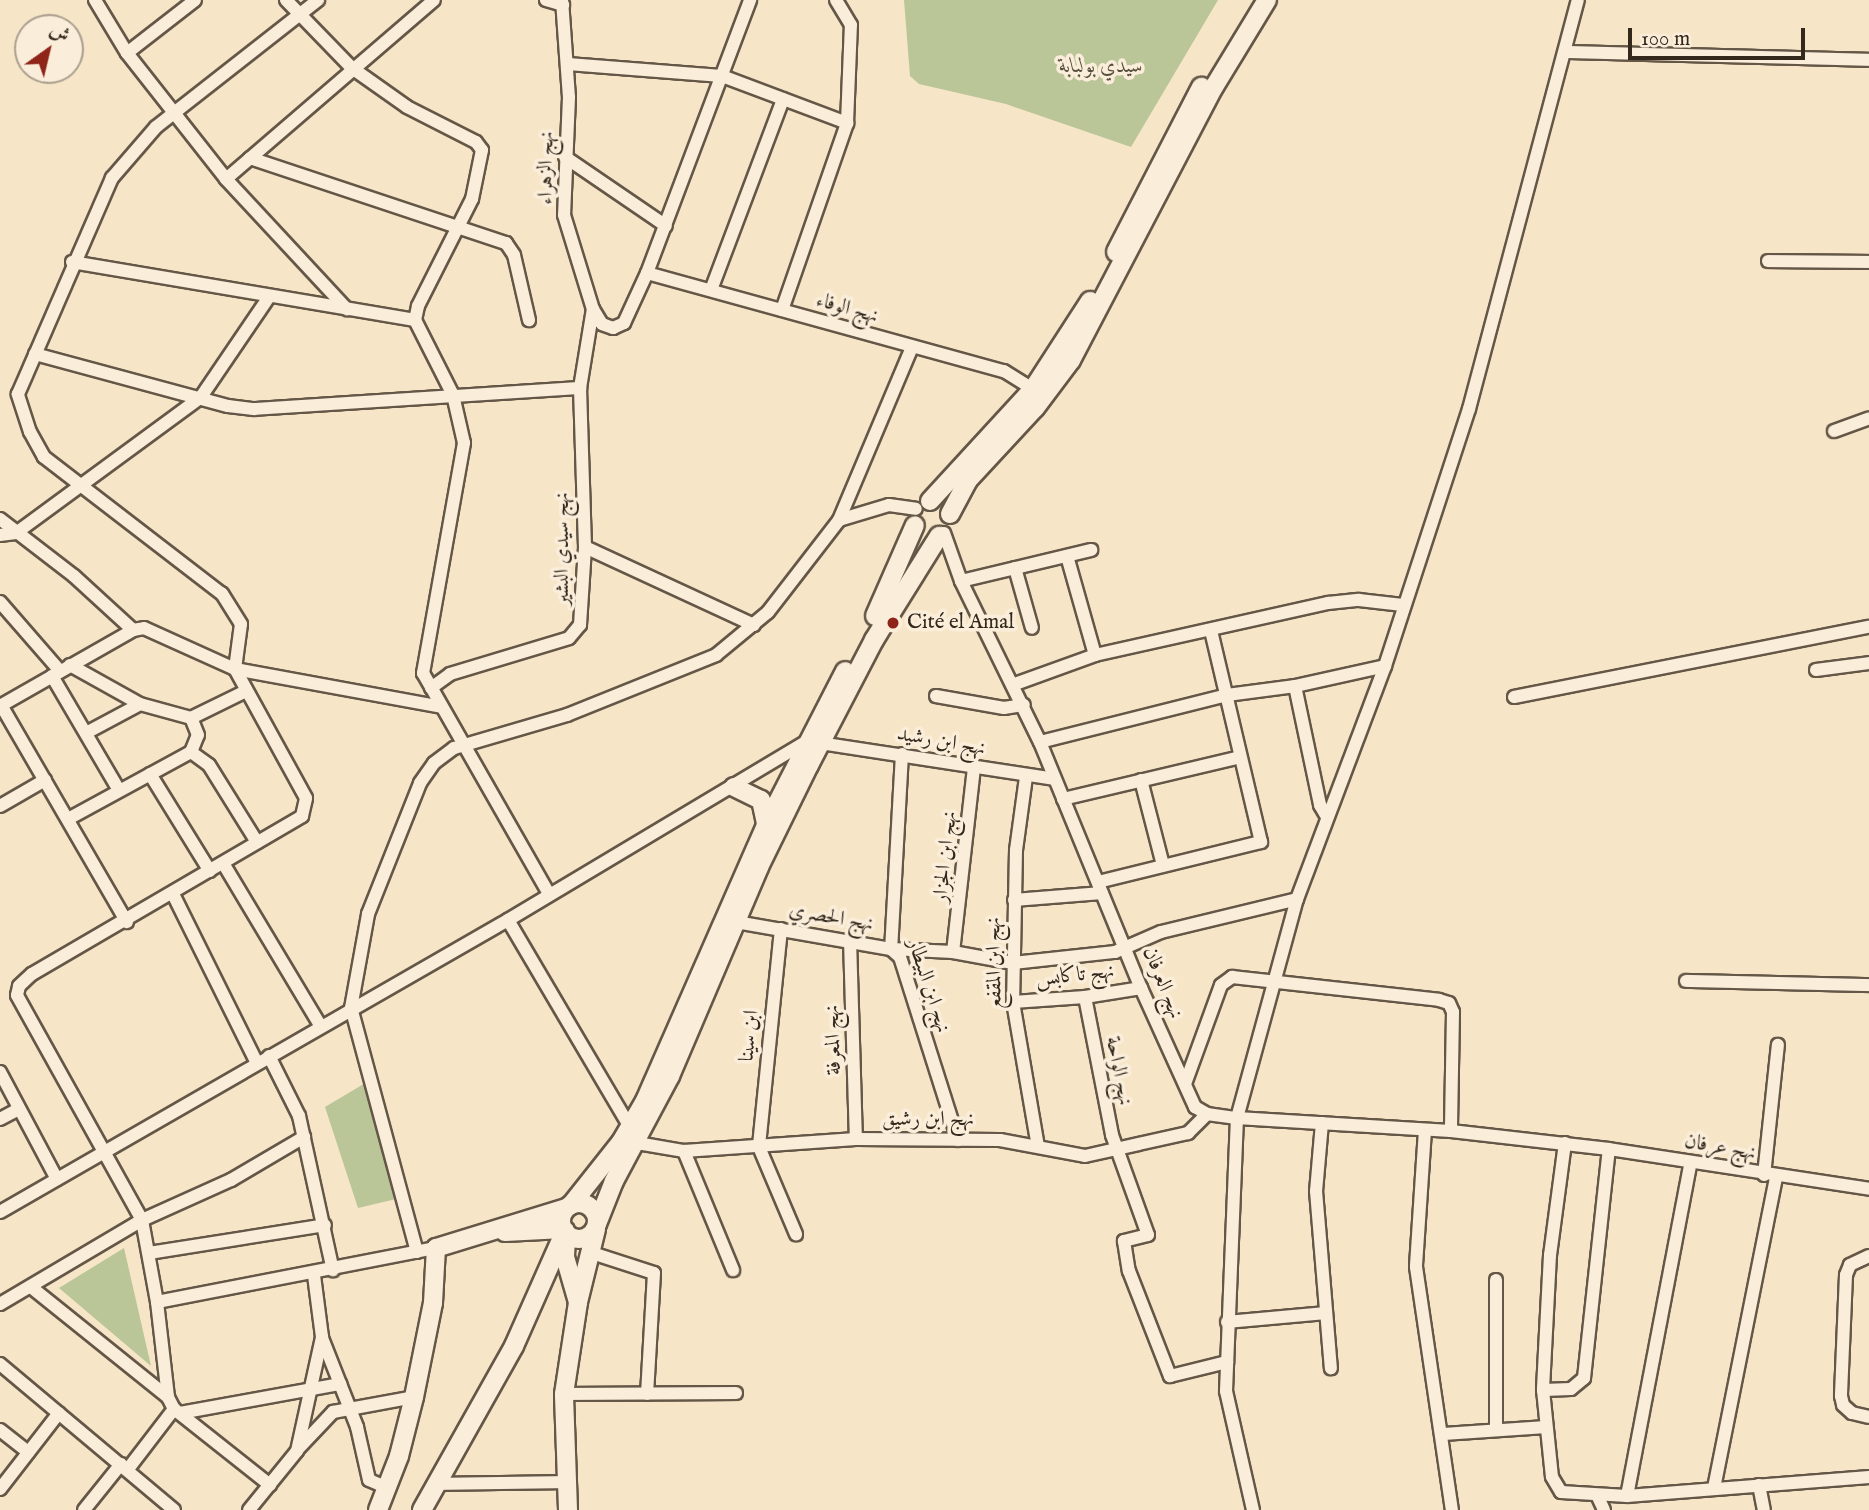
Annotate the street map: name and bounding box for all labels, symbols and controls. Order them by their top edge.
north arrow [14,14,84,84]
scale bar [1631,14,1808,58]
text: ش [45,18,74,48]
text: 100 m [1641,26,1690,53]
park label: سيدي بولبابة [1059,54,1143,80]
street label: نهج الزهراء [534,131,560,205]
street label: نهج الوفاء [813,288,881,330]
street label: نهج سيدي البشير [550,492,576,606]
place label: Cité el Amal [907,610,1014,636]
marker: Cité el Amal [885,615,901,631]
street label: نهج ابن رشيد [895,722,987,762]
street label: نهج ابن الجزار [929,810,963,904]
street label: نهج الحصري [787,898,875,938]
street label: نهج ابن المقفع [982,917,1008,1009]
street label: نهج ابن البيطار [901,936,955,1036]
street label: نهج العرفان [1136,943,1188,1023]
street label: نهج تاكابس [1034,959,1116,993]
street label: نهج المعرفة [820,1004,848,1076]
street label: ابن سينا [735,1009,765,1063]
street label: نهج الواحة [1099,1034,1137,1108]
street label: نهج ابن رشيق [882,1107,974,1133]
street label: نهج عرفان [1682,1129,1758,1167]

